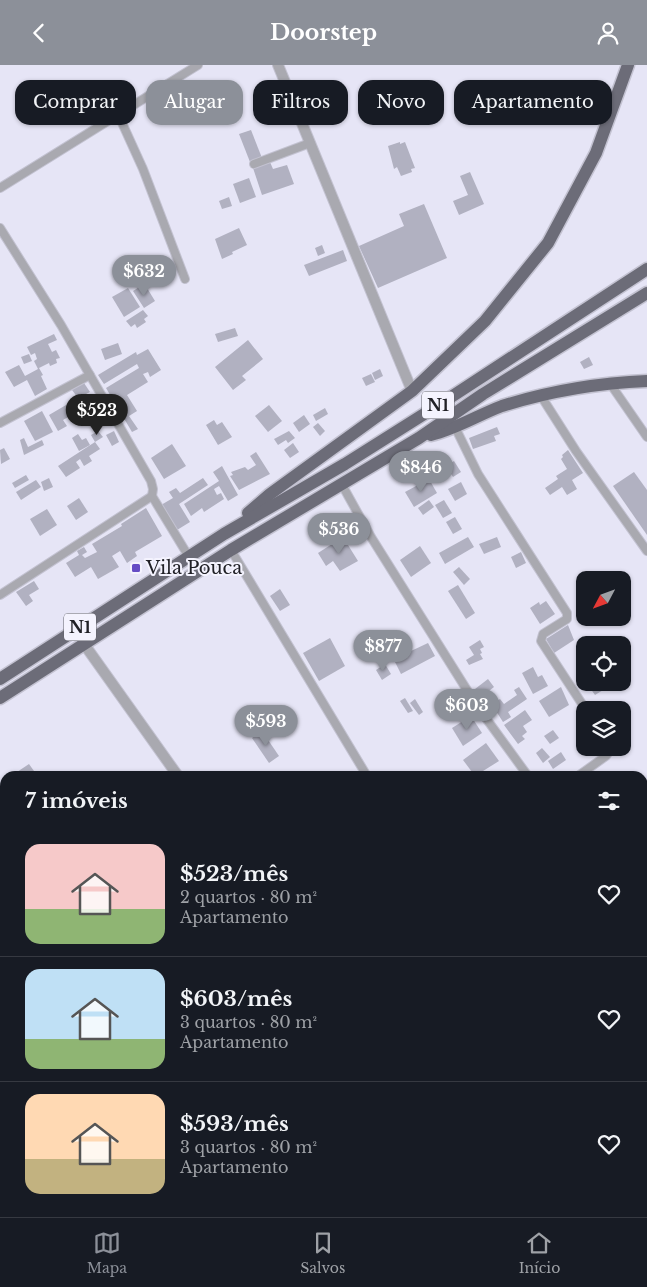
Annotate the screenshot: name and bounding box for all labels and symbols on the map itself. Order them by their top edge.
pin: $632 [114,255,174,297]
road number: N1 [422,391,454,419]
pin: $523 [67,393,127,436]
pin: $846 [391,451,451,493]
pin: $536 [309,513,369,555]
place label: Vila Pouca [145,557,242,579]
marker: Vila Pouca [130,562,142,574]
north arrow [576,571,631,626]
road number: N1 [64,613,96,641]
pin: $877 [353,629,413,672]
pin: $603 [437,689,497,731]
pin: $593 [236,705,296,747]

